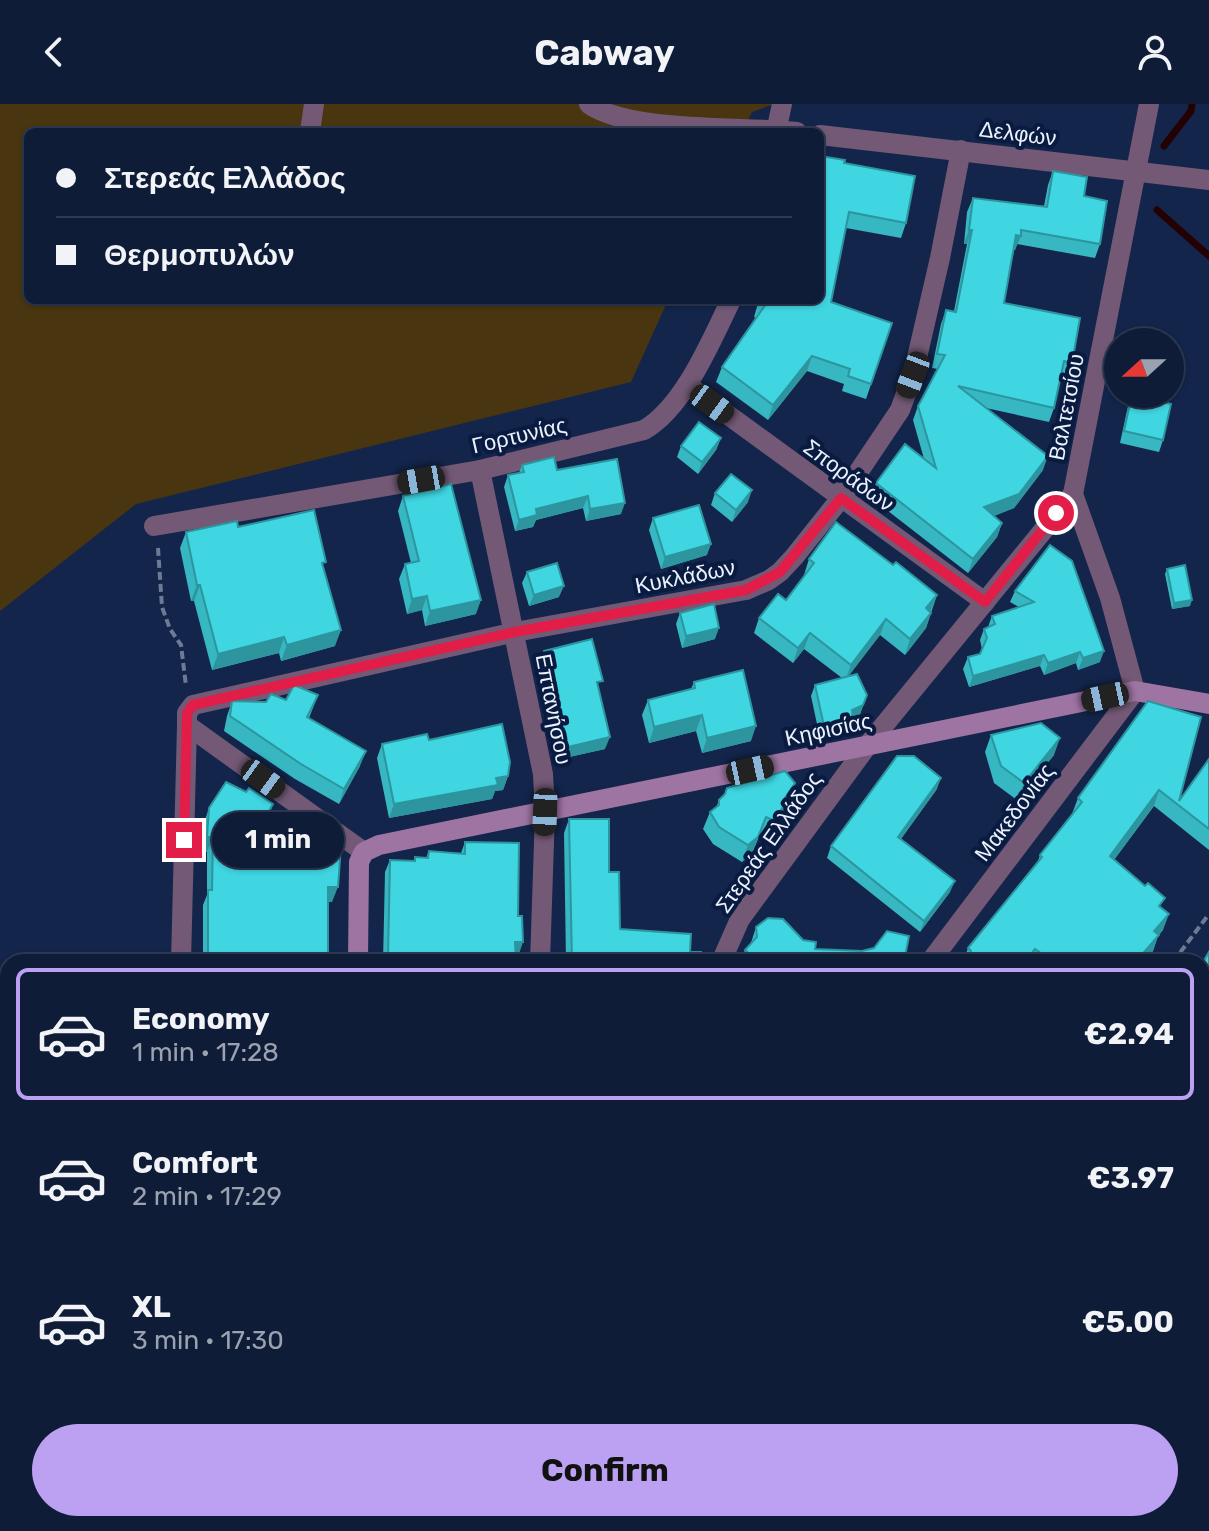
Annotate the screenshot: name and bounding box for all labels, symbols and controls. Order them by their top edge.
icon: back [32,30,76,74]
icon: person [1133,30,1177,74]
text: Cabway [534,31,675,74]
street label: Δελφών [978,115,1058,152]
text: Στερεάς Ελλάδος [104,160,346,196]
text: Θερμοπυλών [104,237,295,273]
north arrow [1104,328,1184,408]
map controls [1104,328,1184,408]
car [893,348,933,402]
street label: Βαλτετσίου [1043,352,1090,463]
car [686,380,738,428]
street label: Γορτυνίας [469,411,569,459]
street label: Σποράδων [798,434,899,517]
car [395,464,447,496]
route start [1038,495,1074,531]
street label: Κυκλάδων [633,554,737,599]
street label: Επτανήσου [530,652,577,767]
car [1079,680,1131,714]
street label: Κηφισίας [782,707,874,752]
car [724,753,776,787]
car [237,755,289,803]
street label: Μακεδονίας [969,758,1060,867]
street label: Στερεάς Ελλάδος [710,766,827,918]
car [532,788,558,836]
callout: 1 min [212,812,344,868]
route end [166,822,202,858]
text: 1 min [245,824,311,855]
icon: car [36,998,108,1070]
text: Economy [132,1001,270,1037]
text: €2.94 [1084,1016,1174,1052]
text: 1 min · 17:28 [132,1037,279,1068]
icon: car [36,1142,108,1214]
text: Comfort [132,1145,258,1181]
text: €3.97 [1087,1160,1174,1196]
text: 2 min · 17:29 [132,1181,282,1212]
icon: car [36,1286,108,1358]
text: XL [132,1289,171,1325]
text: €5.00 [1082,1304,1174,1340]
text: 3 min · 17:30 [132,1325,284,1356]
button: Confirm [32,1424,1178,1516]

